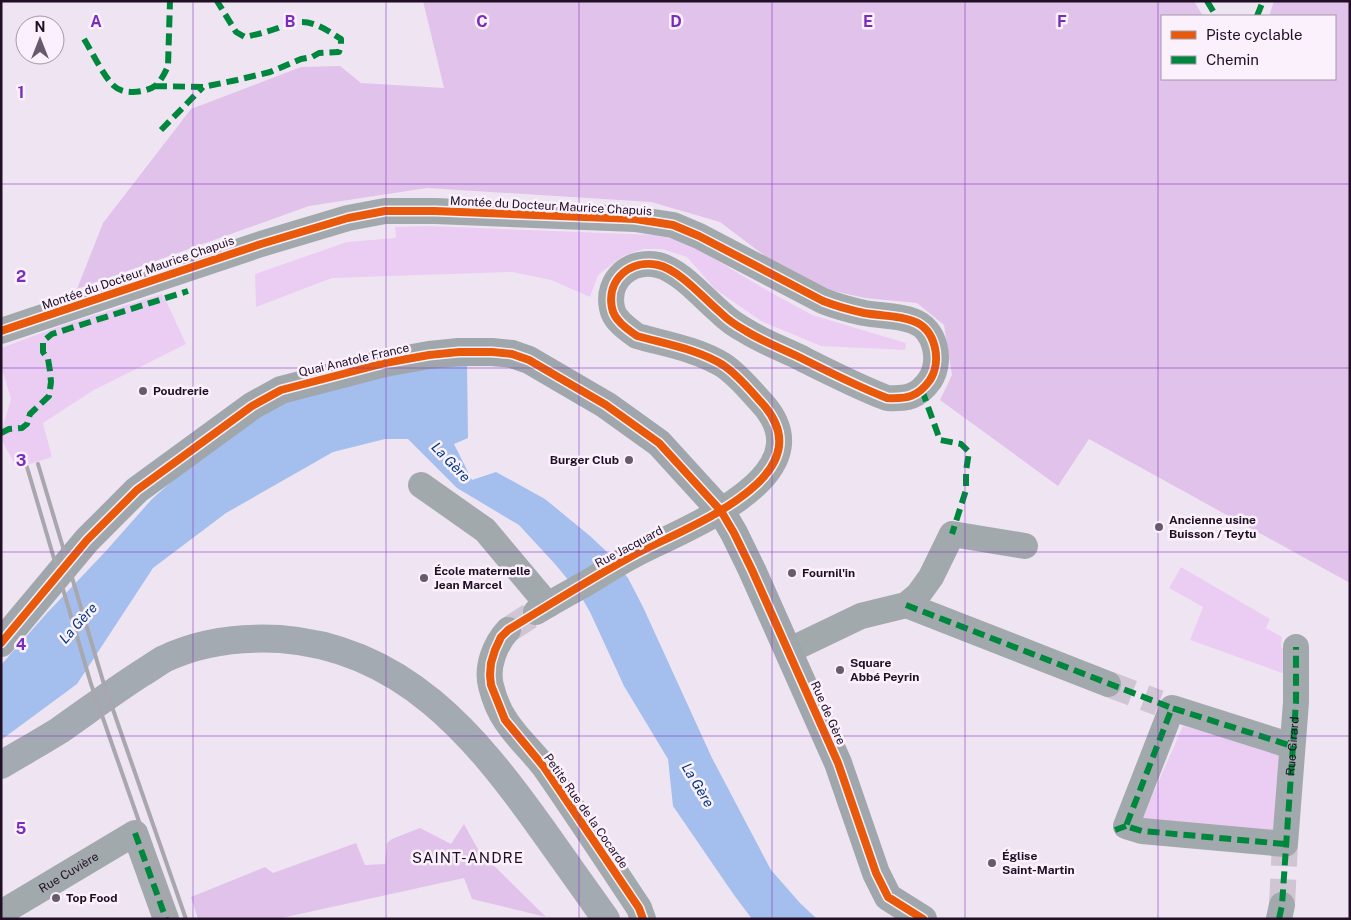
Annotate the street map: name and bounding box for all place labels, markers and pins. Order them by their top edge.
place label: Poudrerie [153,384,209,398]
marker: Poudrerie [137,385,149,397]
place label: Burger Club [550,453,619,467]
marker: Burger Club [623,454,635,466]
place label: Ancienne usine Buisson / Teytu [1169,513,1257,541]
marker: Ancienne usine Buisson / Teytu [1153,521,1165,533]
place label: École maternelle Jean Marcel [434,564,531,592]
place label: Fournil'in [802,566,855,580]
marker: Fournil'in [786,567,798,579]
marker: École maternelle Jean Marcel [418,572,430,584]
place label: Square Abbé Peyrin [850,656,919,684]
marker: Square Abbé Peyrin [834,664,846,676]
place label: Église Saint-Martin [1002,849,1075,877]
marker: Église Saint-Martin [986,857,998,869]
place label: Top Food [66,891,118,905]
marker: Top Food [50,892,62,904]

